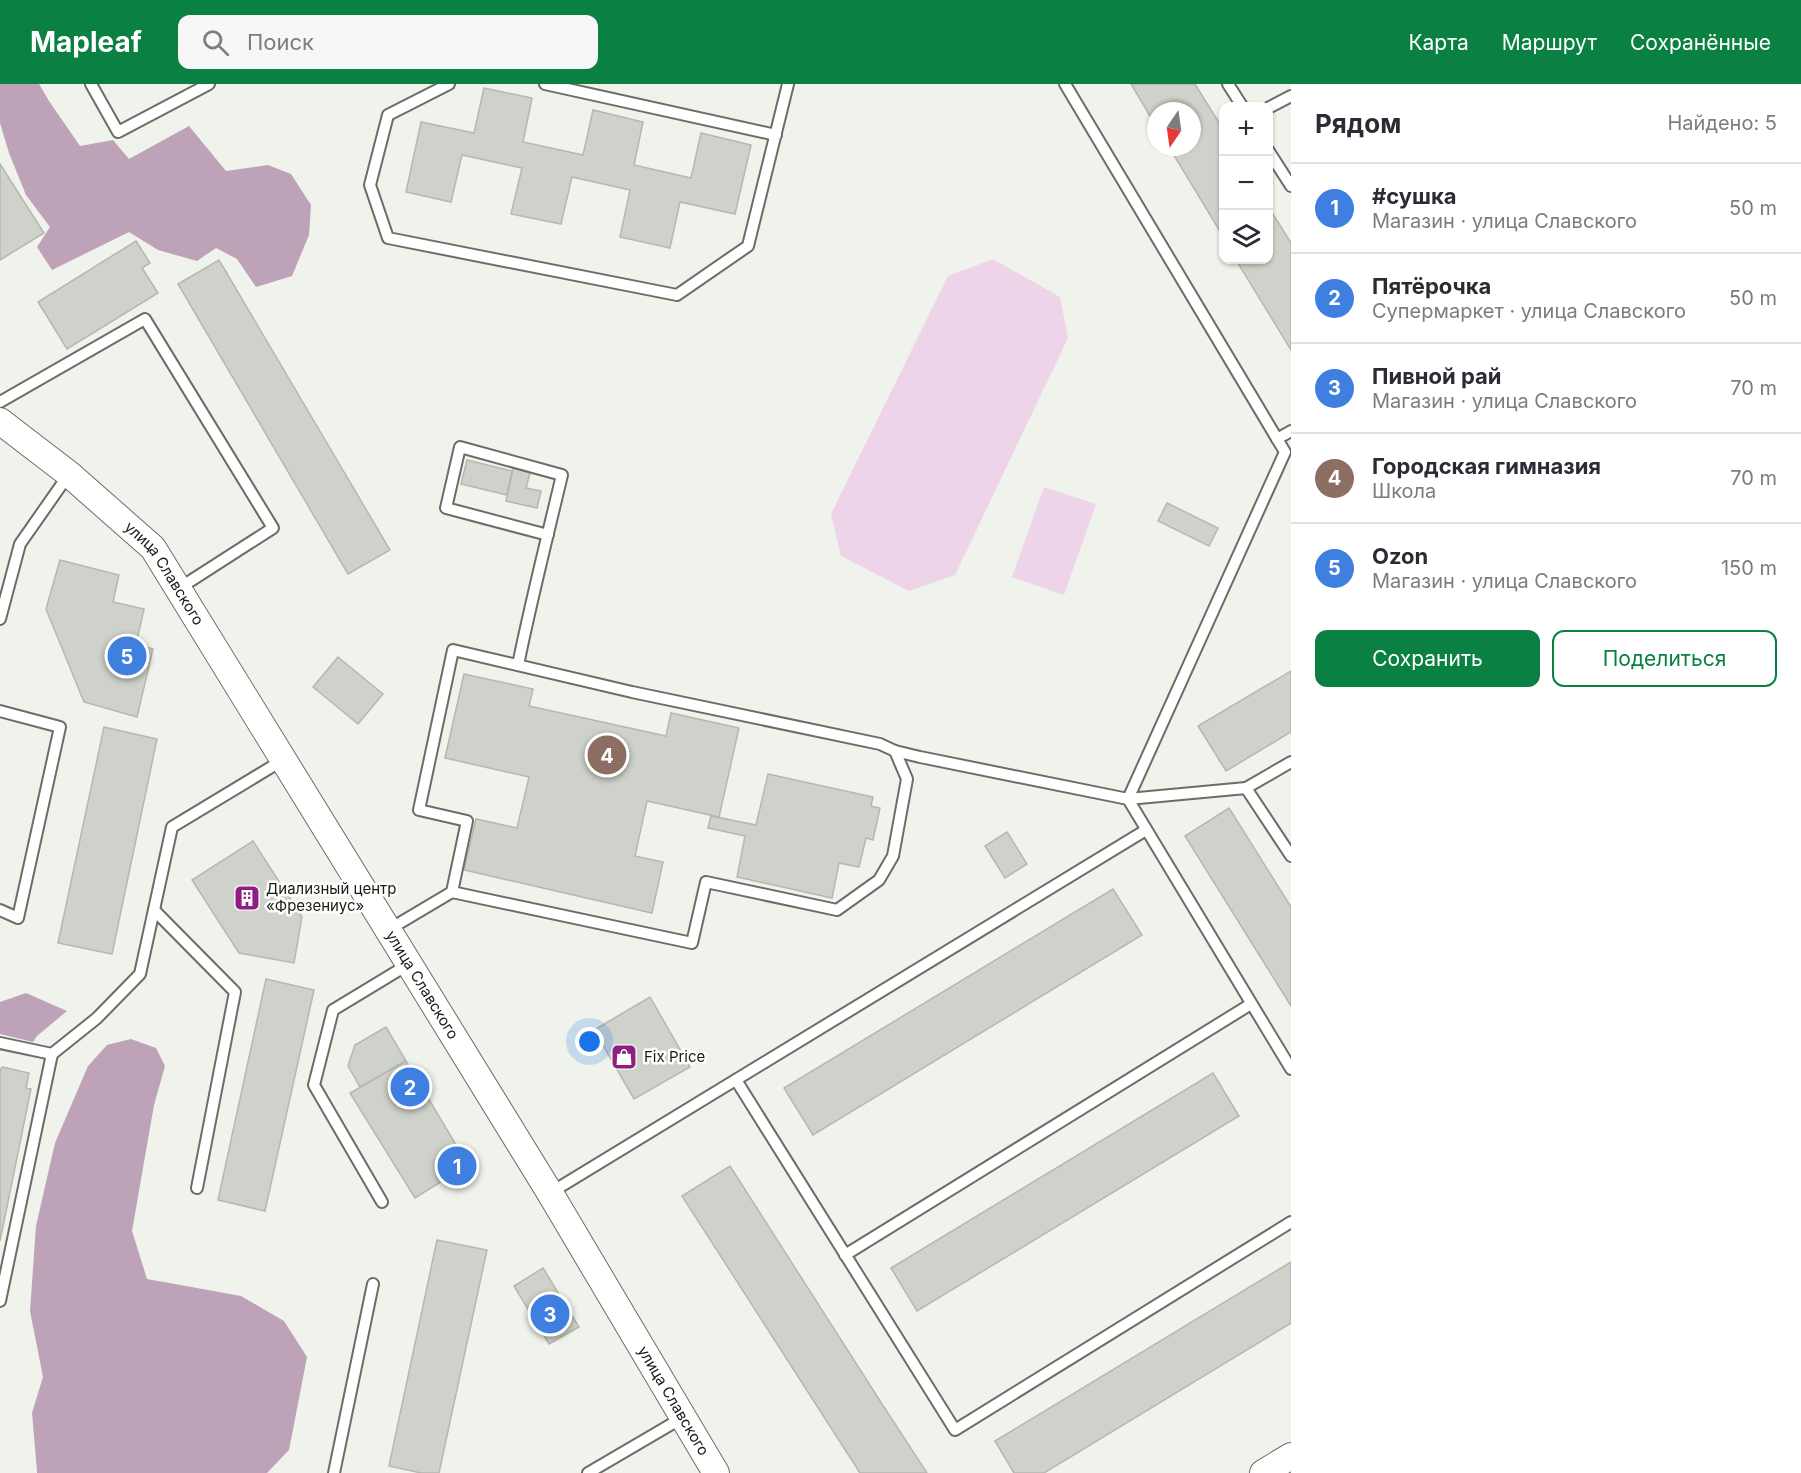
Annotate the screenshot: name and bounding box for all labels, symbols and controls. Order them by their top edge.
search box [178,15,598,69]
text: Mapleaf [30,25,142,59]
icon: search [199,26,232,59]
text: Поиск [247,29,314,55]
text: Карта [1408,30,1469,55]
text: Маршрут [1502,30,1597,55]
text: Сохранённые [1630,30,1771,55]
north arrow [1147,102,1201,156]
map controls [1219,102,1273,264]
button: + [1219,102,1273,156]
text: Рядом [1315,108,1401,139]
text: Найдено: 5 [1667,111,1777,135]
button: − [1219,156,1273,210]
text: #сушка [1372,183,1457,209]
text: 1 [1330,196,1339,220]
text: 50 m [1729,196,1777,220]
text: Магазин · улица Славского [1372,209,1637,233]
button: layers [1219,210,1273,264]
text: Пятёрочка [1372,273,1491,299]
text: 2 [1328,286,1341,310]
text: 50 m [1729,286,1777,310]
text: Супермаркет · улица Славского [1372,299,1686,323]
text: Пивной рай [1372,363,1501,389]
text: 3 [1328,376,1341,400]
text: 70 m [1730,376,1777,400]
text: Магазин · улица Славского [1372,389,1637,413]
text: Городская гимназия [1372,453,1601,479]
text: 4 [1328,466,1341,490]
text: 70 m [1730,466,1777,490]
text: Школа [1372,479,1436,503]
street label: улица Славского [121,517,208,629]
text: Ozon [1372,543,1428,569]
text: 5 [1328,556,1341,580]
text: 150 m [1721,556,1777,580]
text: Магазин · улица Славского [1372,569,1637,593]
button: Сохранить [1315,630,1540,687]
button: Поделиться [1552,630,1777,687]
pin: 5 [108,634,146,678]
pin: 4 [588,732,626,778]
place label: Диализный центр «Фрезениус» [266,879,396,915]
building icon: Диализный центр «Фрезениус» [232,883,262,913]
street label: улица Славского [382,927,463,1042]
your location [575,1027,604,1056]
shop icon: Fix Price [609,1042,639,1072]
place label: Fix Price [644,1047,705,1066]
pin: 2 [390,1064,430,1110]
pin: 1 [438,1144,476,1188]
pin: 3 [530,1292,570,1336]
street label: улица Славского [634,1342,713,1459]

